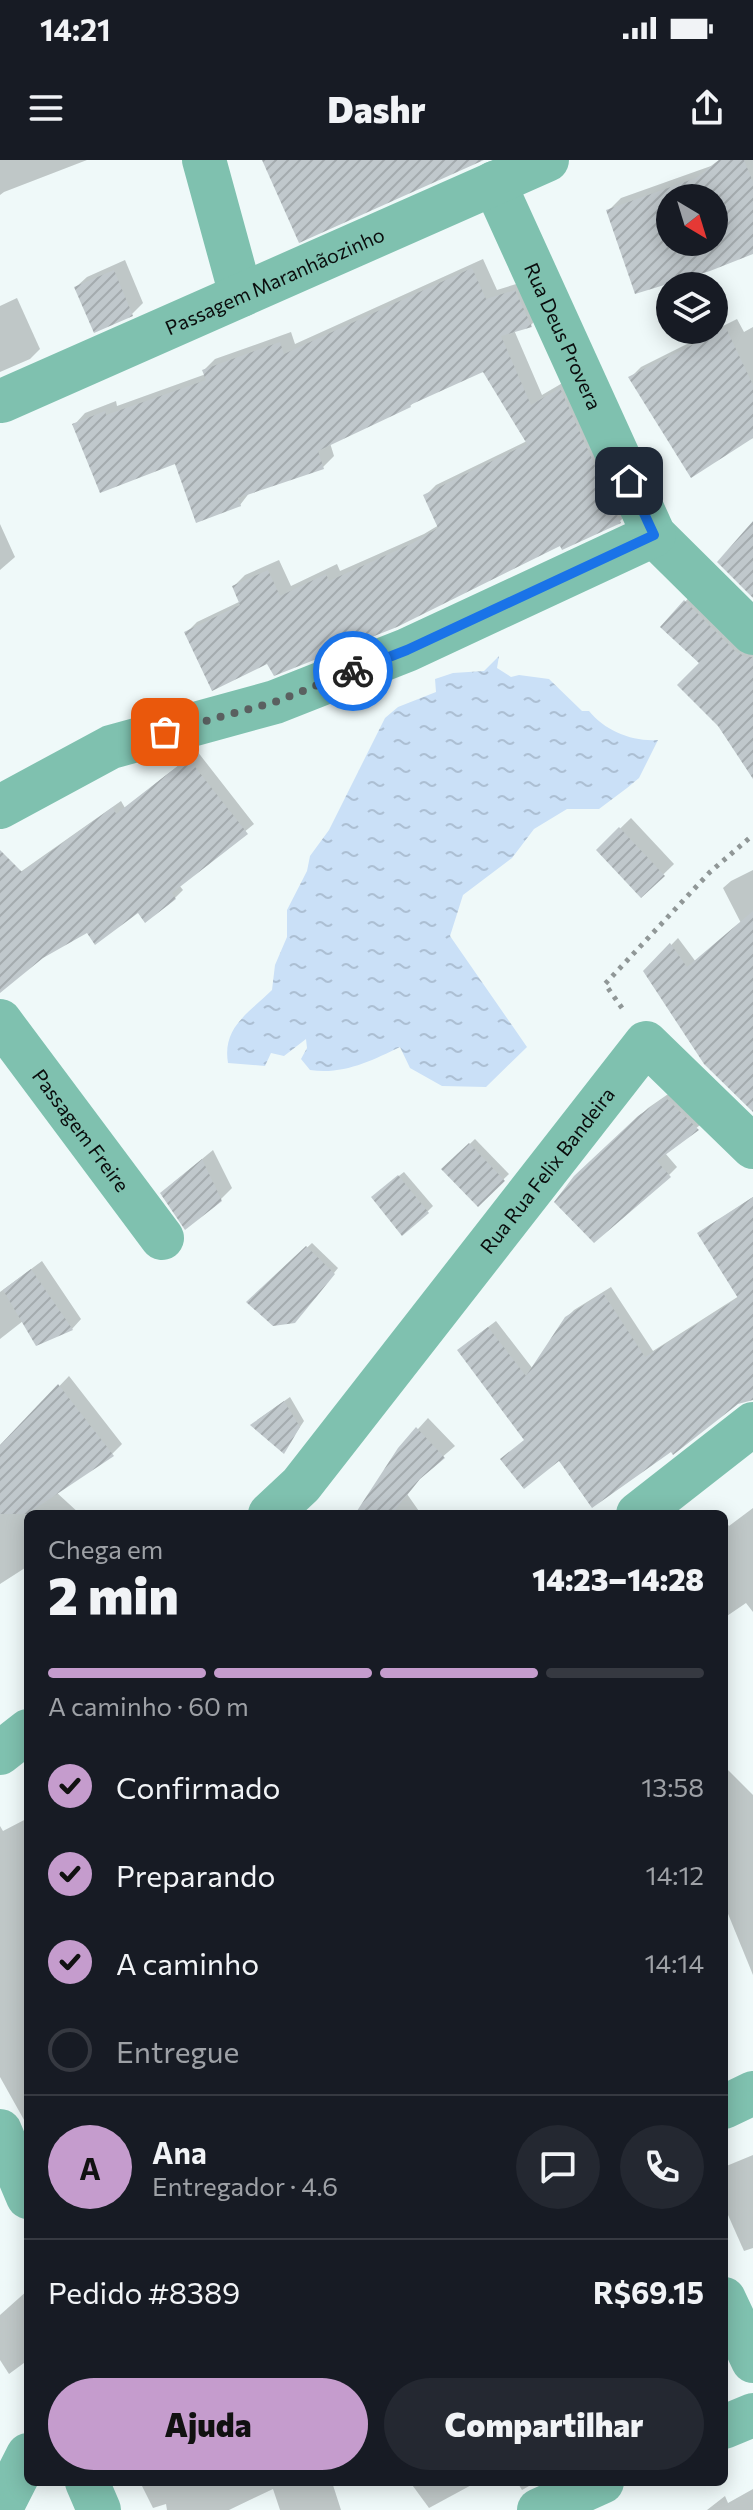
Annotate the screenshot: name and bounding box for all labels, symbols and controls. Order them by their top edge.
text: 14:21 [40,10,111,47]
icon: menu [24,86,68,130]
text: Dashr [327,86,426,130]
icon: share [685,86,729,130]
north arrow [656,184,728,256]
map controls [656,184,728,344]
street label: Passagem Maranhãozinho [161,222,388,339]
street label: Rua Deus Provera [520,259,607,413]
button: layers [656,272,728,344]
pin [595,447,663,515]
icon: home [607,459,651,503]
courier [313,631,393,711]
icon: bike [331,649,375,693]
pin [131,698,199,766]
icon: bag [143,710,187,754]
street label: Passagem Freire [28,1064,135,1196]
street label: Rua Rua Felix Bandeira [475,1082,619,1258]
text: Chega em [48,1533,163,1564]
text: 14:23–14:28 [532,1560,704,1597]
text: 2 min [48,1562,179,1626]
text: A caminho · 60 m [48,1690,249,1721]
icon: check [48,1764,92,1808]
text: Confirmado [116,1768,280,1805]
text: 13:58 [641,1771,704,1802]
icon: check [48,1852,92,1896]
text: Preparando [116,1856,275,1893]
text: 14:12 [646,1859,704,1890]
icon: check [48,1940,92,1984]
text: A caminho [116,1944,259,1981]
text: 14:14 [644,1947,704,1978]
text: Entregue [116,2032,239,2069]
button: chat [516,2125,600,2209]
button: phone [620,2125,704,2209]
text: Ana [152,2133,207,2170]
text: A [79,2149,101,2186]
text: Entregador · 4.6 [152,2170,338,2201]
text: Pedido #8389 [48,2273,240,2310]
text: R$69.15 [593,2273,704,2310]
button: Ajuda [48,2378,368,2470]
button: Compartilhar [384,2378,704,2470]

